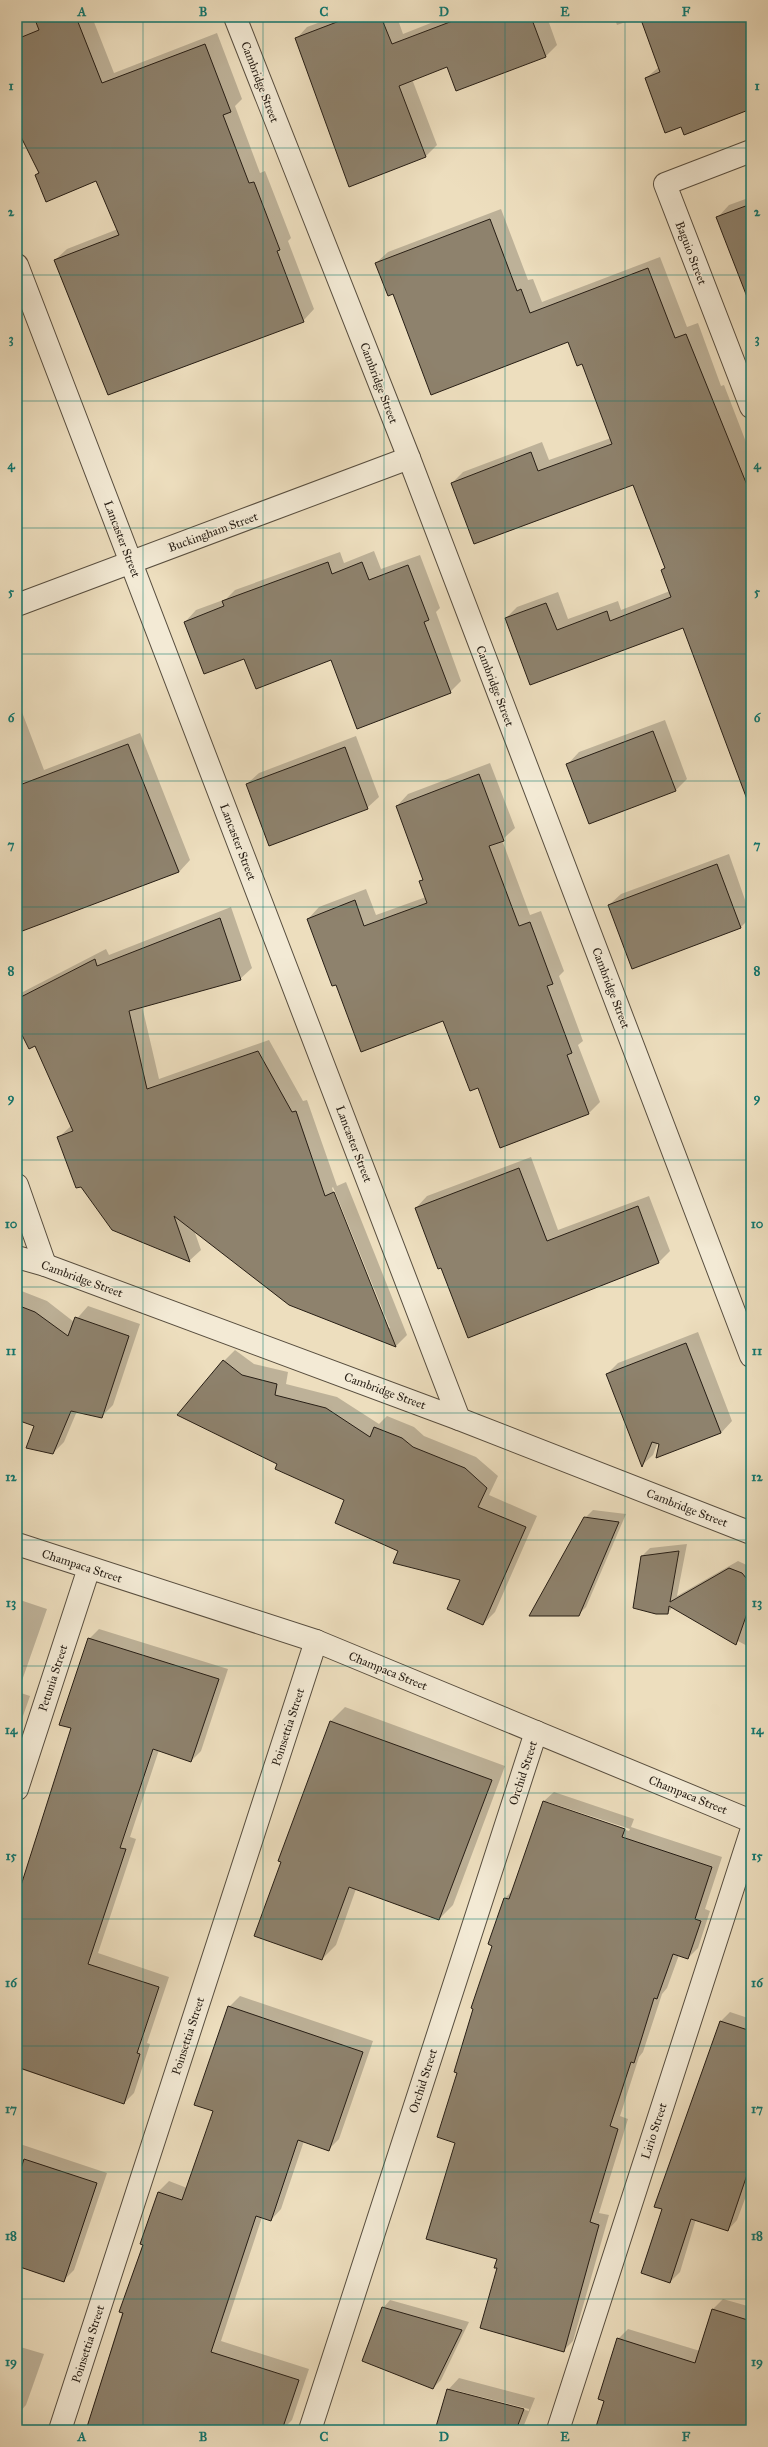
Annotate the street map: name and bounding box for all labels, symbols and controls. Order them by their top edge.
text: A [77,4,87,20]
text: B [199,4,208,20]
text: C [320,4,329,20]
text: D [439,4,449,20]
text: E [560,4,570,20]
text: F [682,4,691,20]
street label: Cambridge Street [237,39,282,126]
text: 1 [8,78,14,94]
text: 1 [754,78,760,94]
text: 2 [8,204,15,220]
text: 2 [754,204,761,220]
street label: Baguio Street [672,219,710,288]
text: 3 [8,331,14,347]
text: 3 [754,331,760,347]
street label: Cambridge Street [356,340,401,427]
text: 4 [7,457,15,473]
text: 4 [753,457,761,473]
street label: Lancaster Street [101,499,143,580]
street label: Buckingham Street [166,509,261,556]
text: 5 [8,584,15,600]
text: 5 [754,584,761,600]
street label: Cambridge Street [472,643,517,730]
text: 6 [8,710,16,726]
text: 6 [754,710,762,726]
street label: Lancaster Street [217,802,259,883]
text: 7 [8,837,15,853]
text: 7 [754,837,761,853]
street label: Cambridge Street [588,945,633,1032]
text: 8 [8,963,15,979]
text: 8 [754,963,761,979]
text: 9 [8,1090,15,1106]
text: 9 [754,1090,761,1106]
street label: Lancaster Street [333,1104,375,1185]
text: 10 [5,1216,18,1232]
text: 10 [751,1216,764,1232]
street label: Cambridge Street [39,1258,125,1301]
text: 11 [6,1343,16,1359]
text: 11 [752,1343,762,1359]
street label: Cambridge Street [342,1370,428,1413]
text: 12 [5,1469,17,1485]
text: 12 [751,1469,763,1485]
street label: Cambridge Street [644,1486,730,1531]
street label: Champaca Street [40,1546,125,1586]
text: 13 [6,1595,16,1611]
text: 13 [752,1595,762,1611]
street label: Petunia Street [36,1642,71,1713]
street label: Champaca Street [347,1649,430,1693]
street label: Poinsettia Street [269,1686,307,1768]
text: 14 [5,1722,18,1738]
text: 14 [751,1722,764,1738]
street label: Orchid Street [506,1738,540,1807]
street label: Champaca Street [647,1773,730,1817]
text: 15 [5,1848,17,1864]
text: 15 [751,1848,763,1864]
text: 16 [5,1975,18,1991]
text: 16 [751,1975,764,1991]
street label: Poinsettia Street [169,1995,207,2077]
street label: Orchid Street [406,2046,440,2115]
street label: Lirio Street [638,2100,670,2161]
text: 17 [5,2101,17,2117]
text: 17 [751,2101,763,2117]
text: 18 [5,2228,17,2244]
text: 18 [751,2228,763,2244]
street label: Poinsettia Street [69,2303,107,2385]
text: 19 [5,2354,17,2370]
text: 19 [751,2354,763,2370]
text: A [77,2429,87,2445]
text: B [199,2429,208,2445]
text: C [320,2429,329,2445]
text: D [439,2429,449,2445]
text: E [560,2429,570,2445]
text: F [682,2429,691,2445]

